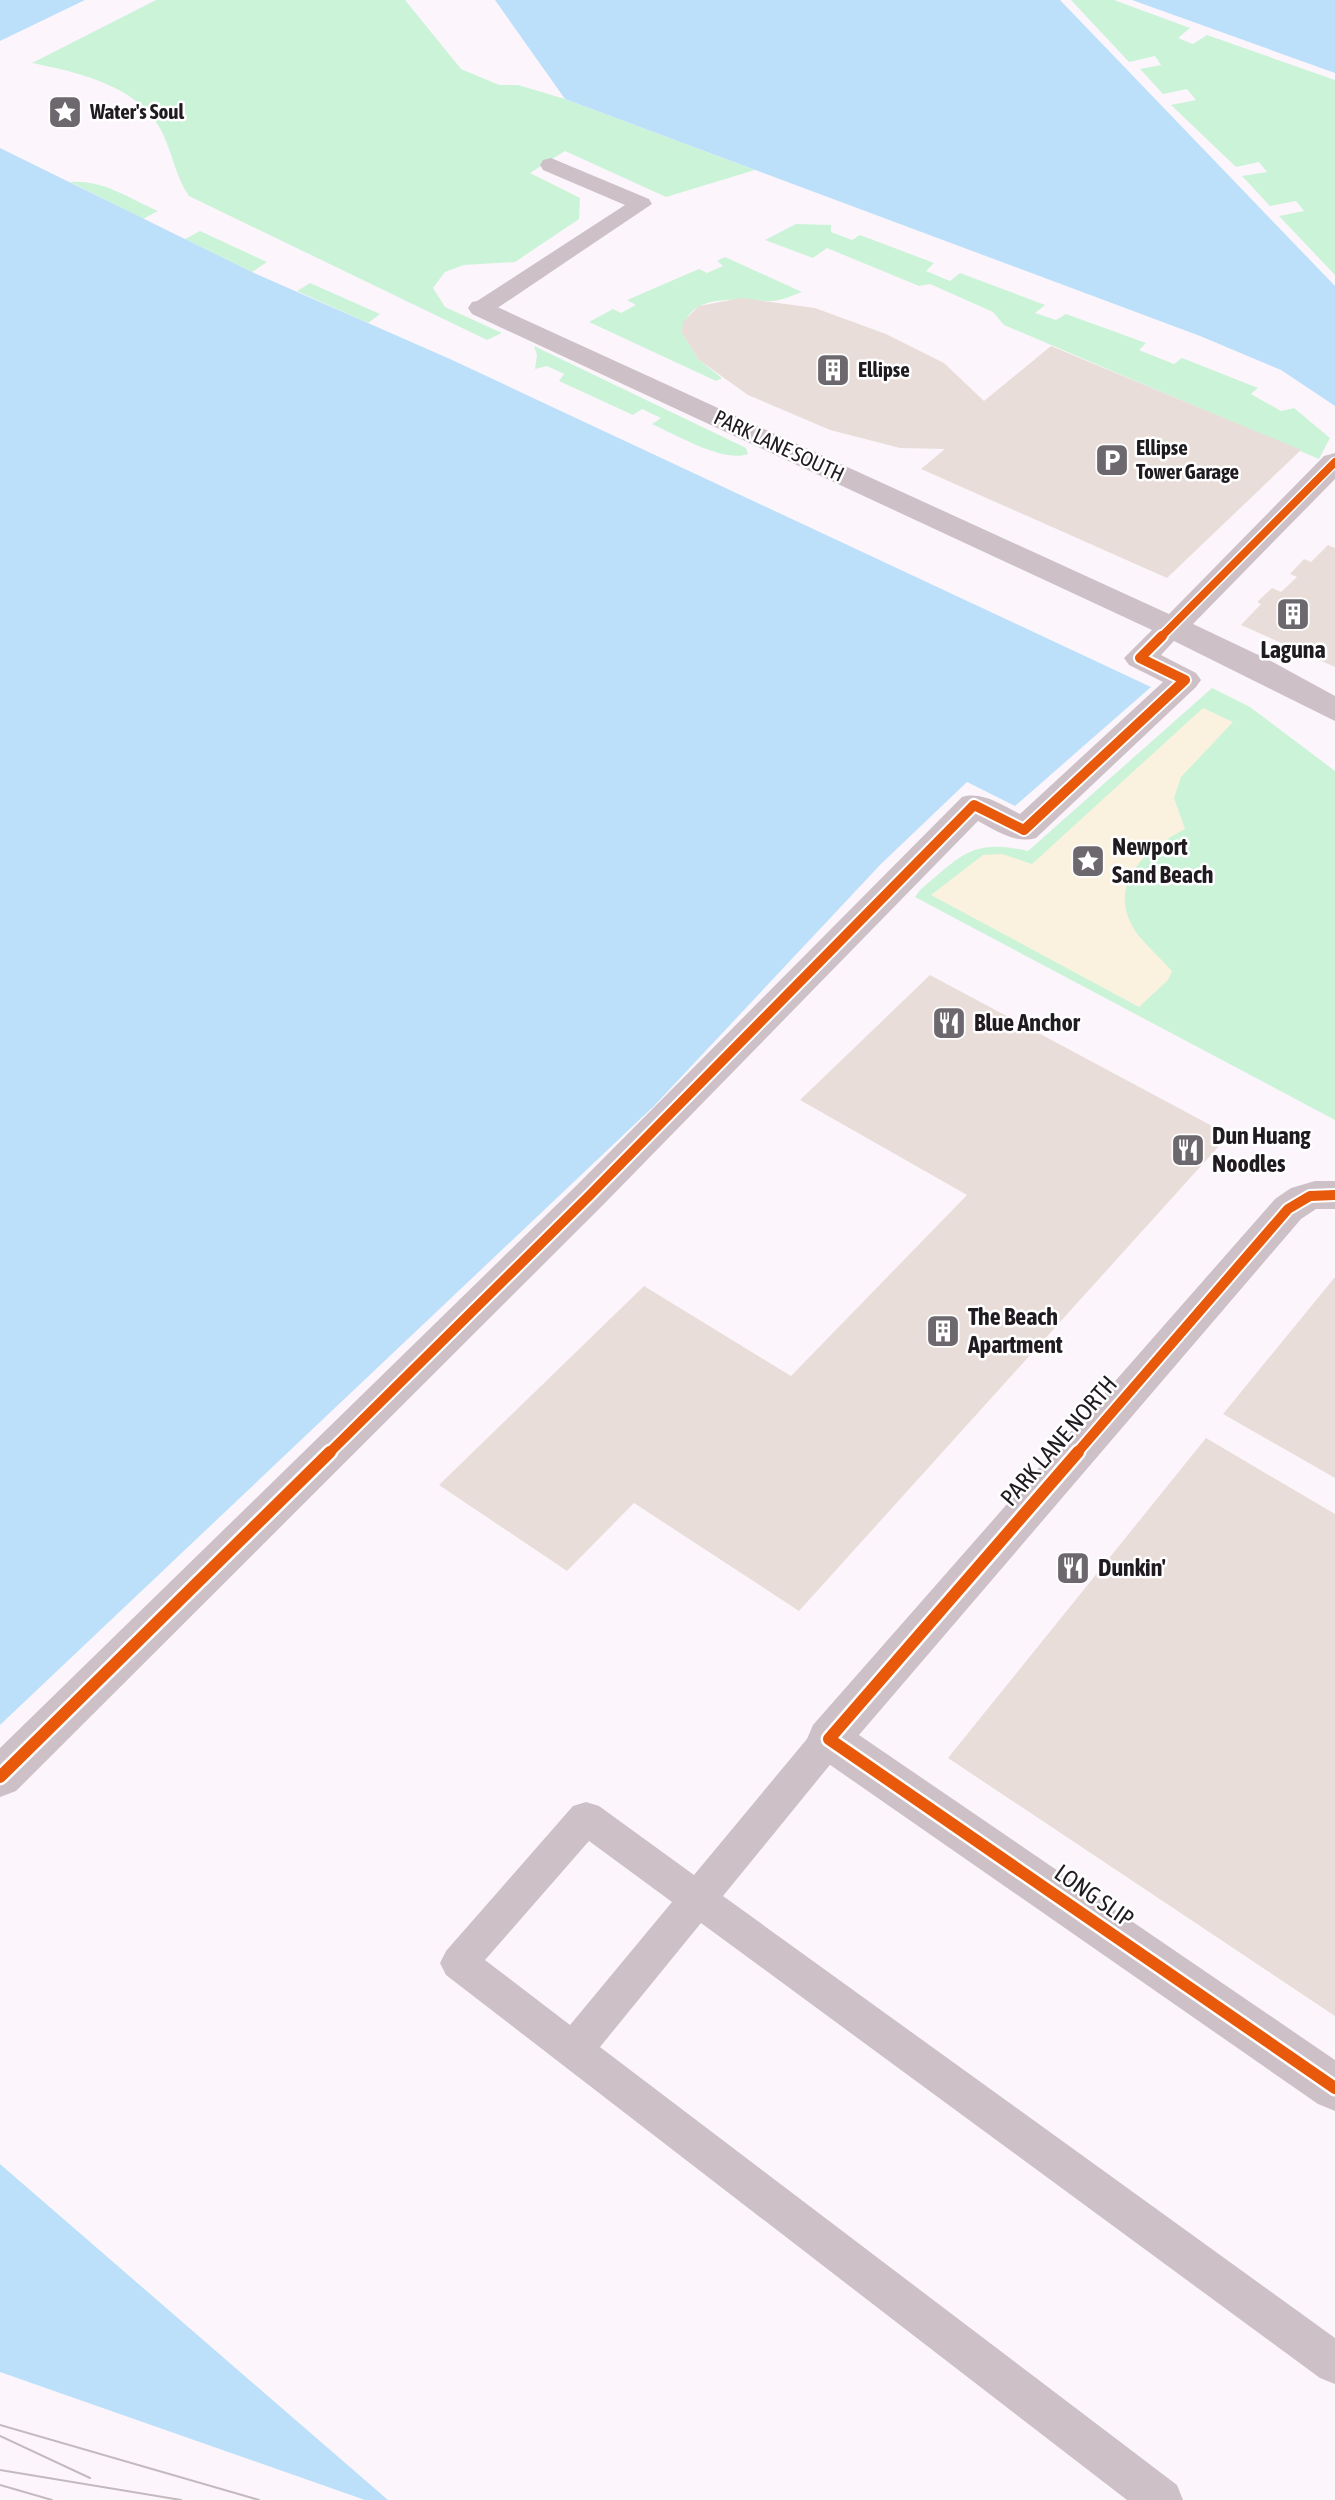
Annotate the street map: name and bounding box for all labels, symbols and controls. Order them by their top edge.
place icon: Water's Soul [46,93,84,131]
place label: Water's Soul [89,99,184,123]
building icon: Ellipse [814,351,852,389]
place label: Ellipse [858,357,910,381]
street label: PARK LANE SOUTH [710,404,848,486]
place label: Ellipse Tower Garage [1136,435,1239,483]
parking icon: Ellipse Tower Garage [1093,441,1131,479]
building icon: Laguna [1274,595,1312,633]
place label: Laguna [1260,636,1326,663]
place label: Newport Sand Beach [1112,833,1214,888]
place icon: Newport Sand Beach [1069,842,1107,880]
restaurant icon: Blue Anchor [930,1004,968,1042]
place label: Blue Anchor [974,1009,1081,1036]
place label: Dun Huang Noodles [1212,1122,1311,1177]
restaurant icon: Dun Huang Noodles [1169,1131,1207,1169]
place label: The Beach Apartment [967,1303,1063,1358]
building icon: The Beach Apartment [924,1312,962,1350]
street label: PARK LANE NORTH [995,1370,1122,1511]
restaurant icon: Dunkin' [1054,1549,1092,1587]
place label: Dunkin' [1098,1554,1166,1581]
street label: LONG SLIP [1050,1859,1139,1933]

